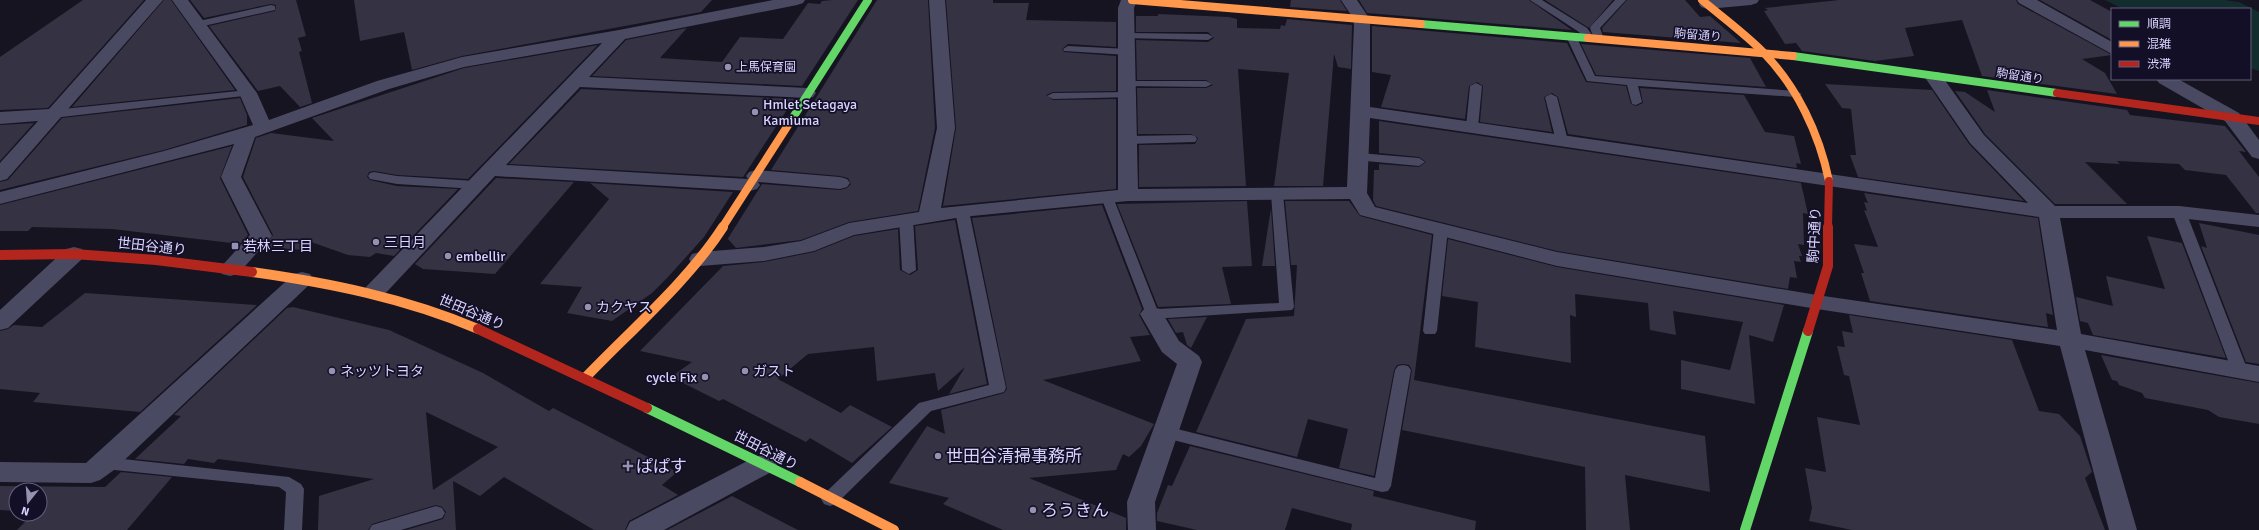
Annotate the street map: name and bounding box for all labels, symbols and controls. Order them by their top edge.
legend [2111,8,2251,80]
text: 順調 [2147,17,2171,32]
street label: 駒留通り [1673,26,1723,45]
text: 混雑 [2147,37,2171,52]
text: 渋滞 [2147,57,2171,72]
place label: 上馬保育園 [736,60,796,75]
marker: 上馬保育園 [723,62,733,72]
street label: 駒留通り [1995,66,2045,87]
place label: Hmlet Setagaya Kamiuma [763,96,857,129]
marker: Hmlet Setagaya Kamiuma [750,107,760,117]
street label: 駒中通り [1805,207,1824,263]
street label: 世田谷通り [116,234,188,259]
place label: 三日月 [384,234,426,251]
marker: 三日月 [371,237,381,247]
place label: 若林三丁目 [243,238,313,255]
marker: 若林三丁目 [230,241,240,251]
place label: embellir [456,248,506,265]
marker: embellir [443,251,453,261]
street label: 世田谷通り [436,291,507,334]
place label: カクヤス [596,299,652,316]
marker: カクヤス [583,302,593,312]
place label: ネッツトヨタ [340,363,424,380]
place label: ガスト [753,363,795,380]
marker: ネッツトヨタ [327,366,337,376]
marker: ガスト [740,366,750,376]
place label: cycle Fix [646,369,698,386]
marker: cycle Fix [700,372,710,382]
street label: 世田谷通り [731,427,801,474]
place label: 世田谷清掃事務所 [946,446,1082,467]
marker: 世田谷清掃事務所 [933,451,943,461]
place label: ぱぱす [636,456,687,477]
marker: ぱぱす [623,461,633,471]
north arrow [8,482,48,522]
place label: ろうきん [1041,500,1109,521]
text: N [20,504,31,518]
marker: ろうきん [1028,505,1038,515]

